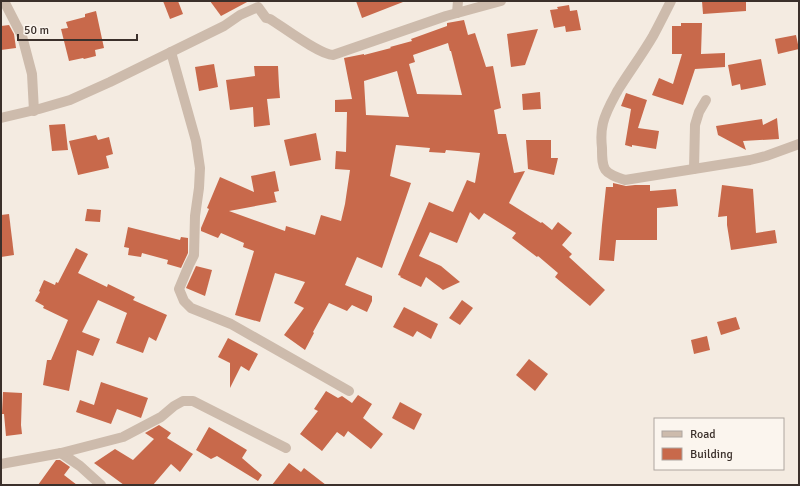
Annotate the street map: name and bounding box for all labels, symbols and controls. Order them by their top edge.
scale bar [18,16,137,42]
text: 50 m [24,23,49,38]
legend [654,418,784,470]
text: Road [690,427,716,442]
text: Building [690,447,733,462]

